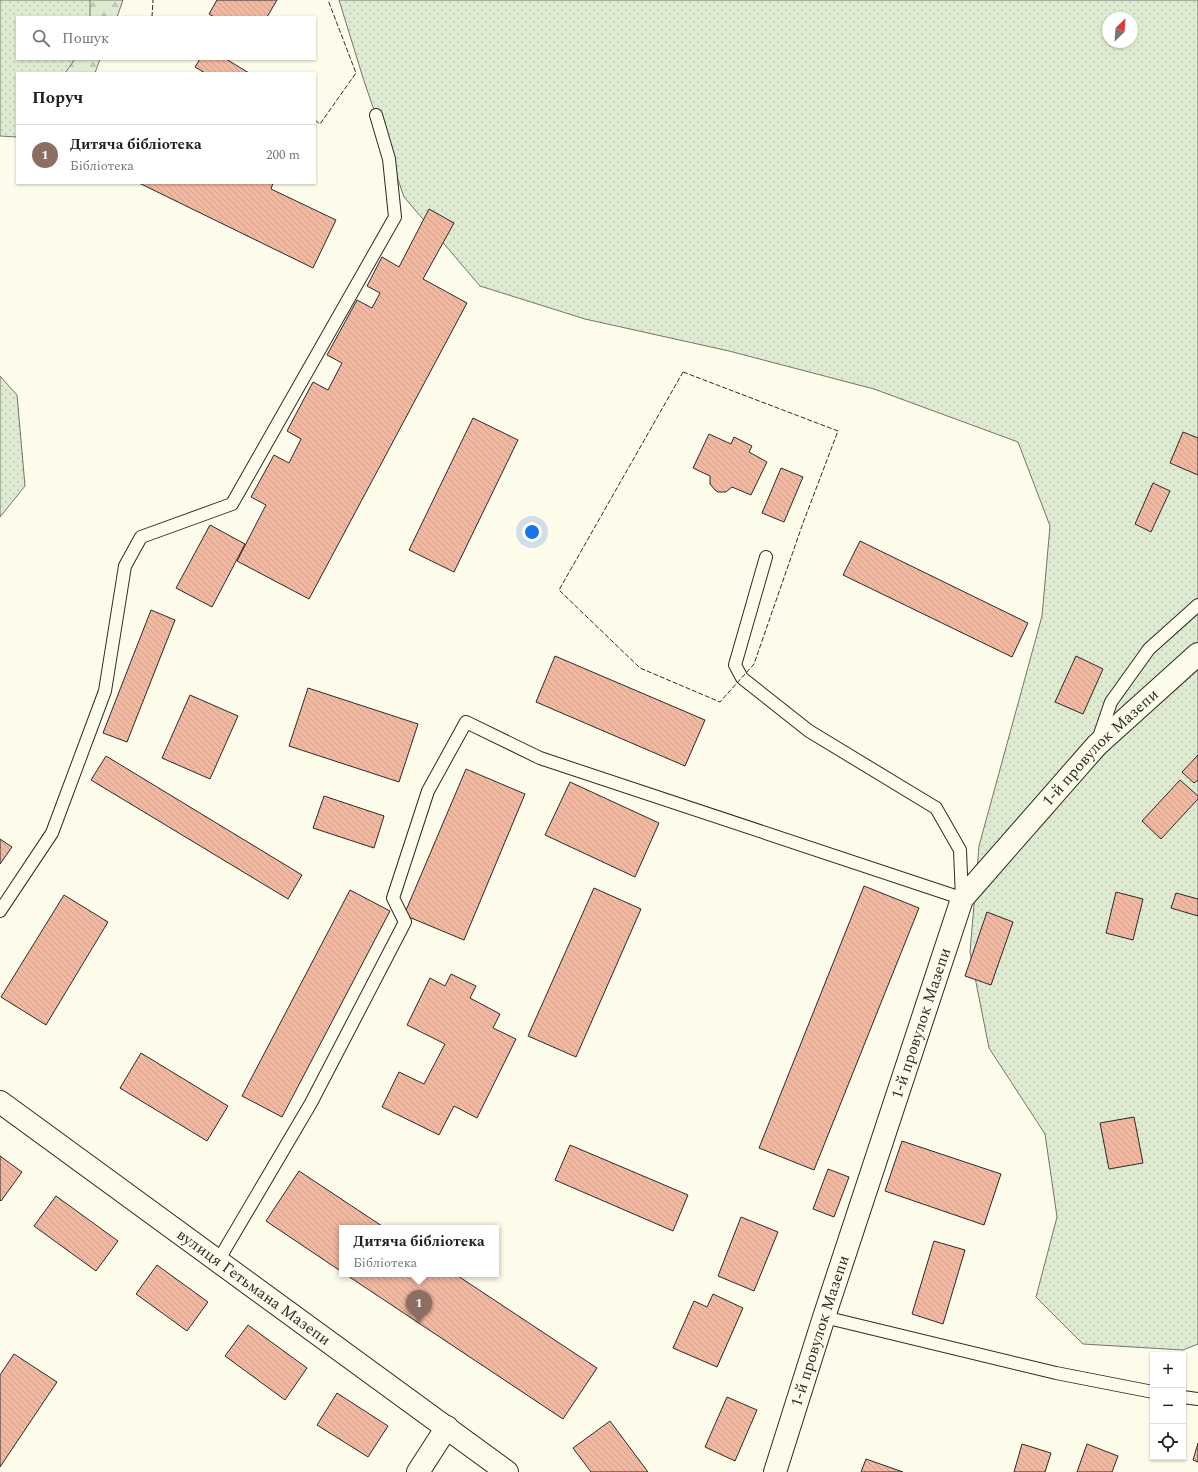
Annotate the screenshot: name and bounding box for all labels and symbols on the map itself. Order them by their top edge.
north arrow [1102,12,1138,48]
your location [522,522,542,542]
street label: 1-й провулок Мазепи [1036,683,1164,812]
street label: 1-й провулок Мазепи [885,944,957,1102]
street label: вулиця Гетьмана Мазепи [172,1223,336,1352]
street label: 1-й провулок Мазепи [784,1252,856,1410]
pin: 1 [406,1290,432,1323]

